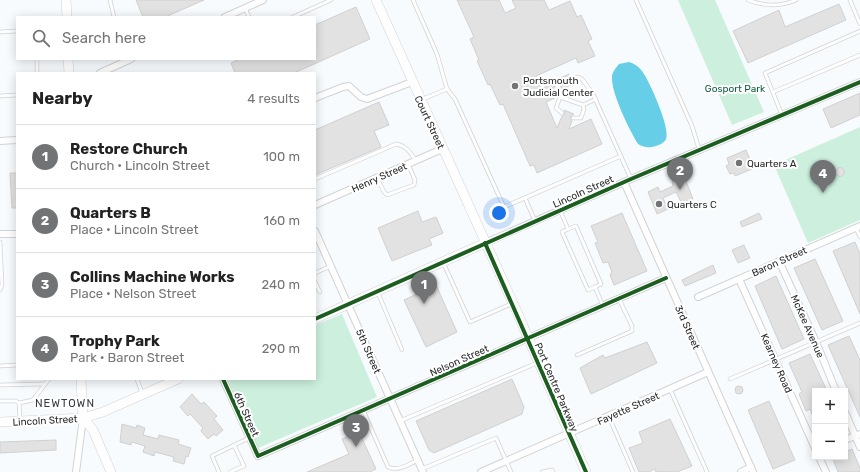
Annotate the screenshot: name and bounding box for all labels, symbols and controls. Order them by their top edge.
search box [16,16,316,60]
icon: search [30,27,52,49]
text: Search here [62,29,146,47]
place label: Portsmouth Judicial Center [523,75,594,99]
marker: Portsmouth Judicial Center [510,81,520,91]
park label: Gosport Park [705,83,766,95]
text: Nearby [32,88,93,108]
text: 4 results [247,91,300,106]
street label: Court Street [412,94,447,151]
text: Restore Church [70,140,188,158]
text: 1 [42,149,48,164]
text: 100 m [263,149,300,164]
pin: 2 [667,157,693,190]
text: Church · Lincoln Street [70,158,210,173]
marker: Quarters A [734,158,744,168]
place label: Quarters A [747,158,797,170]
street label: Henry Street [350,160,409,195]
pin: 4 [810,160,836,193]
street label: Lincoln Street [551,173,616,211]
marker: Quarters C [654,199,664,209]
place label: Quarters C [667,199,717,211]
your location [489,203,509,223]
text: Quarters B [70,204,151,222]
text: 2 [41,213,49,228]
text: 160 m [264,213,300,228]
text: Place · Lincoln Street [70,222,199,237]
street label: Baron Street [750,244,809,279]
text: Collins Machine Works [70,268,235,286]
pin: 1 [411,271,437,304]
text: 3 [41,277,49,292]
text: 240 m [261,277,300,292]
text: Place · Nelson Street [70,286,196,301]
street label: McKee Avenue [788,293,826,360]
street label: 3rd Street [672,303,702,351]
street label: 5th Street [353,327,383,376]
text: Trophy Park [70,332,160,350]
street label: Kearney Road [758,332,794,395]
text: 4 [41,341,49,356]
text: 290 m [262,341,300,356]
street label: Port Centre Parkway [532,341,580,434]
street label: Nelson Street [428,343,491,379]
text: Park · Baron Street [70,350,184,365]
map controls [812,388,848,460]
button: + [812,388,848,424]
street label: 6th Street [231,390,261,439]
street label: Fayette Street [596,390,661,428]
district label: NEWTOWN [35,397,95,410]
street label: Lincoln Street [12,413,78,429]
pin: 3 [343,414,369,447]
button: − [812,424,848,460]

